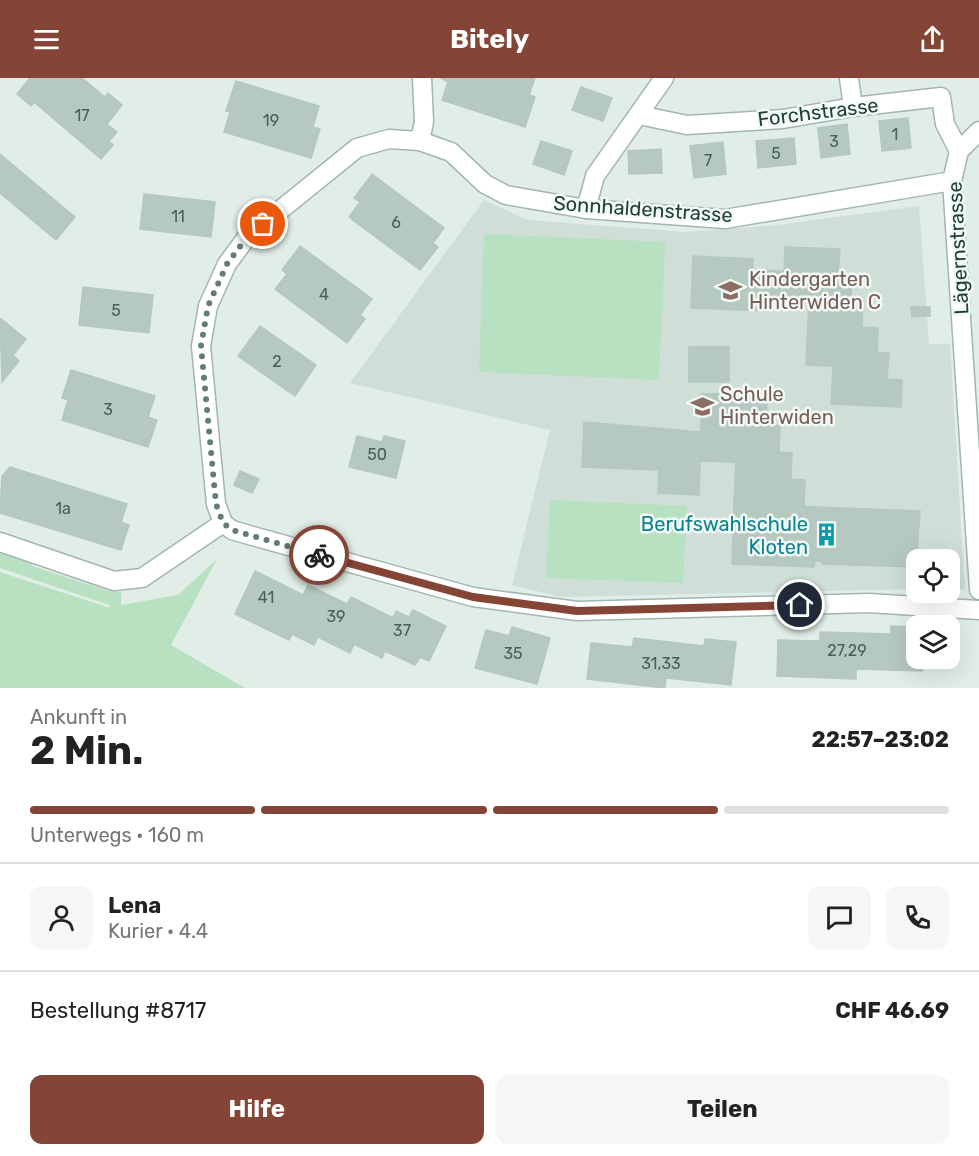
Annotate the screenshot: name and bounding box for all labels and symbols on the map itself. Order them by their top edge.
street label: Forchstrasse [756,93,880,131]
house number: 17 [74,106,90,125]
house number: 19 [263,111,279,130]
house number: 1 [892,125,898,144]
house number: 3 [829,132,839,151]
house number: 5 [771,144,781,163]
house number: 7 [704,151,712,170]
street label: Lägernstrasse [943,181,973,315]
street label: Sonnhaldenstrasse [553,191,733,227]
pin [237,198,288,249]
house number: 11 [171,207,185,226]
house number: 6 [391,213,401,232]
place label: Kindergarten Hinterwiden C [749,267,881,314]
school or university icon: Kindergarten Hinterwiden C [718,277,744,303]
house number: 4 [319,285,329,304]
house number: 5 [111,301,121,320]
house number: 2 [272,352,282,371]
place label: Schule Hinterwiden [720,382,834,429]
school or university icon: Schule Hinterwiden [689,393,715,419]
house number: 3 [103,400,113,419]
house number: 50 [367,445,387,464]
house number: 1a [55,499,71,518]
place label: Berufswahlschule Kloten [641,512,808,559]
building icon: Berufswahlschule Kloten [813,522,839,548]
courier [289,525,349,585]
pin [774,579,825,630]
house number: 41 [258,588,274,607]
house number: 39 [326,607,346,626]
house number: 37 [393,621,411,640]
house number: 27,29 [827,641,867,660]
house number: 35 [503,644,523,663]
house number: 31,33 [641,654,681,673]

